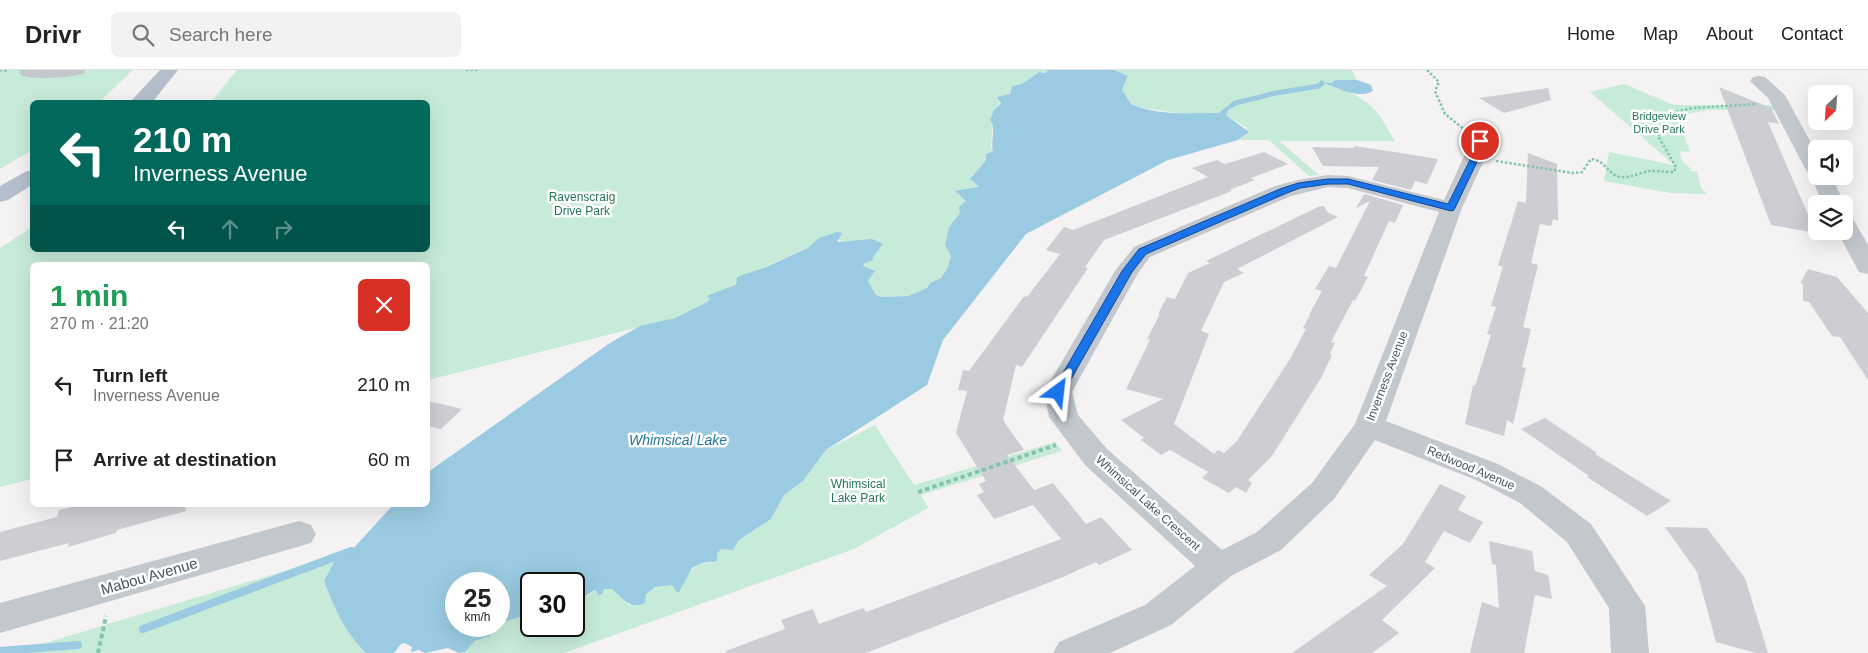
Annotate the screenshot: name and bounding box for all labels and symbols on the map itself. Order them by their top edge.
north arrow [1808,85,1852,130]
park label: Bridgeview Drive Park [1632,110,1686,135]
pin [1459,120,1501,162]
park label: Ravenscraig Drive Park [549,190,615,218]
street label: Inverness Avenue [1363,329,1411,423]
position arrow [1031,365,1083,417]
water label: Whimsical Lake [629,432,727,448]
street label: Redwood Avenue [1425,443,1517,493]
street label: Whimsical Lake Crescent [1093,453,1203,554]
park label: Whimsical Lake Park [831,477,886,505]
street label: Mabou Avenue [99,554,199,598]
speed limit sign: 30 [520,572,585,637]

